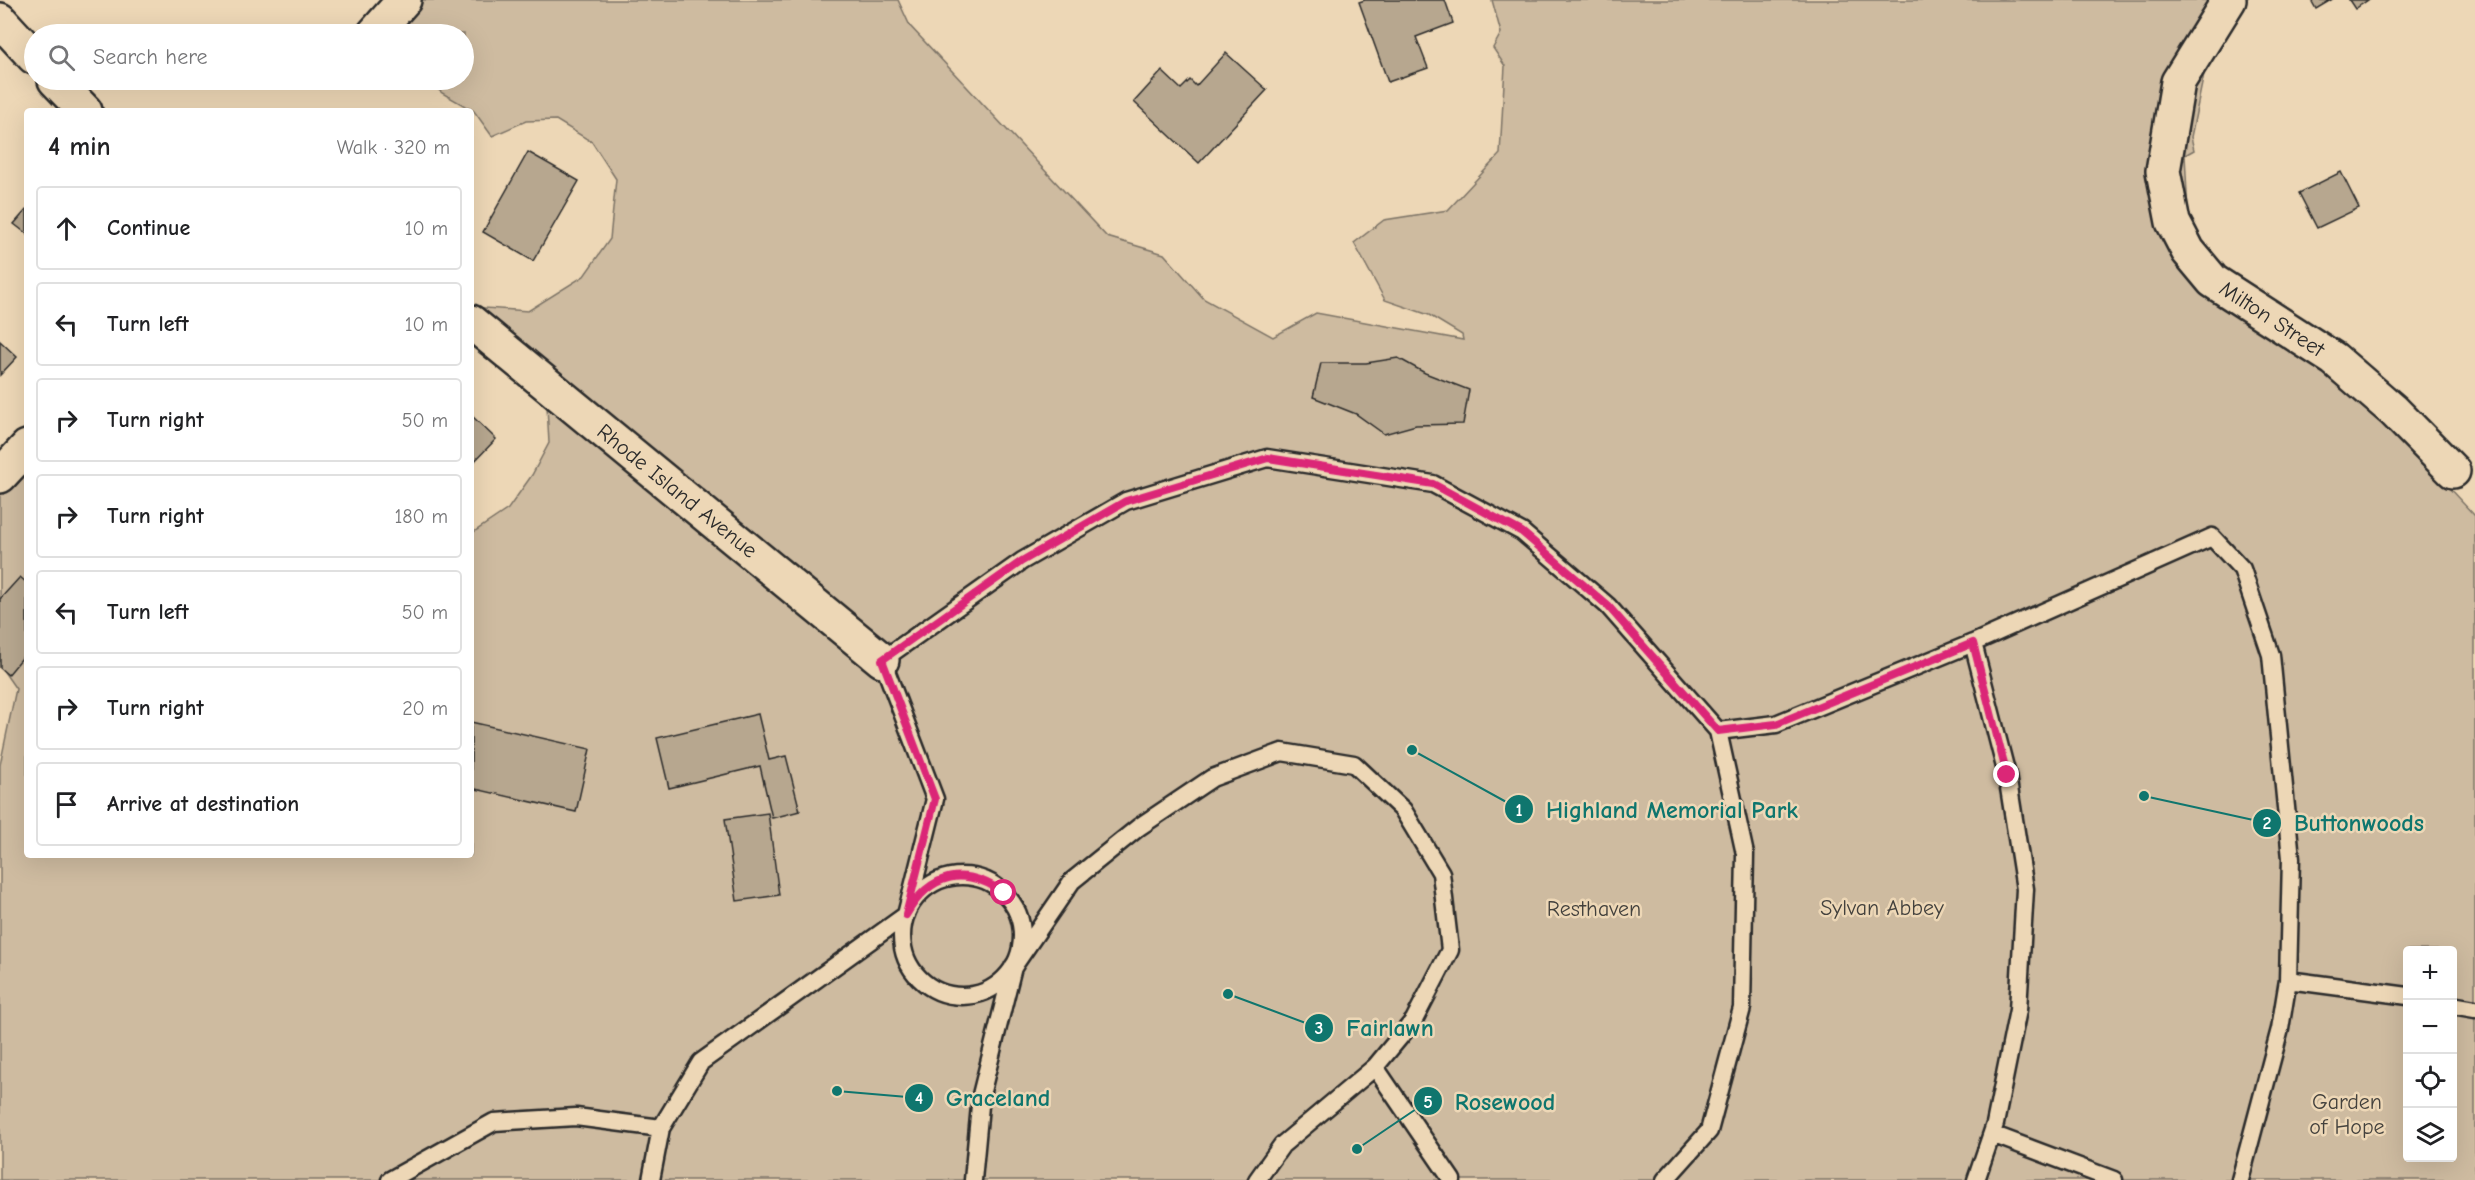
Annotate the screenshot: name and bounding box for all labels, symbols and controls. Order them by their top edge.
search box [24,24,474,90]
icon: search [45,41,78,74]
text: Search here [93,44,208,70]
text: 4 min [48,132,111,162]
text: Walk · 320 m [337,136,450,159]
icon: ahead [50,212,83,245]
text: Continue [107,215,190,241]
text: 10 m [405,217,448,240]
street label: Milton Street [2215,275,2330,363]
icon: left [50,308,83,341]
text: Turn left [107,311,189,337]
text: 10 m [405,313,448,336]
icon: right [50,404,83,437]
text: Turn right [107,407,204,433]
text: 50 m [402,409,448,432]
street label: Rhode Island Avenue [592,418,762,564]
icon: right [50,500,83,533]
text: Turn right [107,503,204,529]
text: 180 m [394,505,448,528]
icon: left [50,596,83,629]
text: Turn left [107,599,189,625]
text: 50 m [402,601,448,624]
icon: right [50,692,83,725]
text: Turn right [107,695,204,721]
text: 20 m [402,697,448,720]
route end [1993,761,2019,787]
icon: arrive [50,788,83,821]
callout: Highland Memorial Park [1504,788,1810,830]
text: Arrive at destination [107,791,299,817]
text: Highland Memorial Park [1546,796,1798,824]
text: 1 [1515,800,1523,821]
callout: Buttonwoods [2252,802,2437,844]
text: Buttonwoods [2294,809,2424,837]
text: 2 [2263,813,2272,834]
route start [990,879,1016,905]
park label: Sylvan Abbey [1820,895,1944,921]
park label: Resthaven [1547,896,1641,922]
map controls [2403,946,2457,1162]
button: + [2403,946,2457,1000]
button: − [2403,1000,2457,1054]
callout: Fairlawn [1304,1007,1446,1049]
text: Fairlawn [1346,1014,1434,1042]
text: 3 [1315,1018,1323,1039]
button: locate [2403,1054,2457,1108]
callout: Graceland [904,1077,1063,1119]
callout: Rosewood [1413,1080,1567,1122]
text: Graceland [946,1084,1050,1112]
text: 4 [915,1088,923,1109]
text: Rosewood [1455,1088,1555,1116]
park label: Garden of Hope [2309,1089,2385,1140]
text: 5 [1423,1092,1433,1113]
button: layers [2403,1108,2457,1162]

